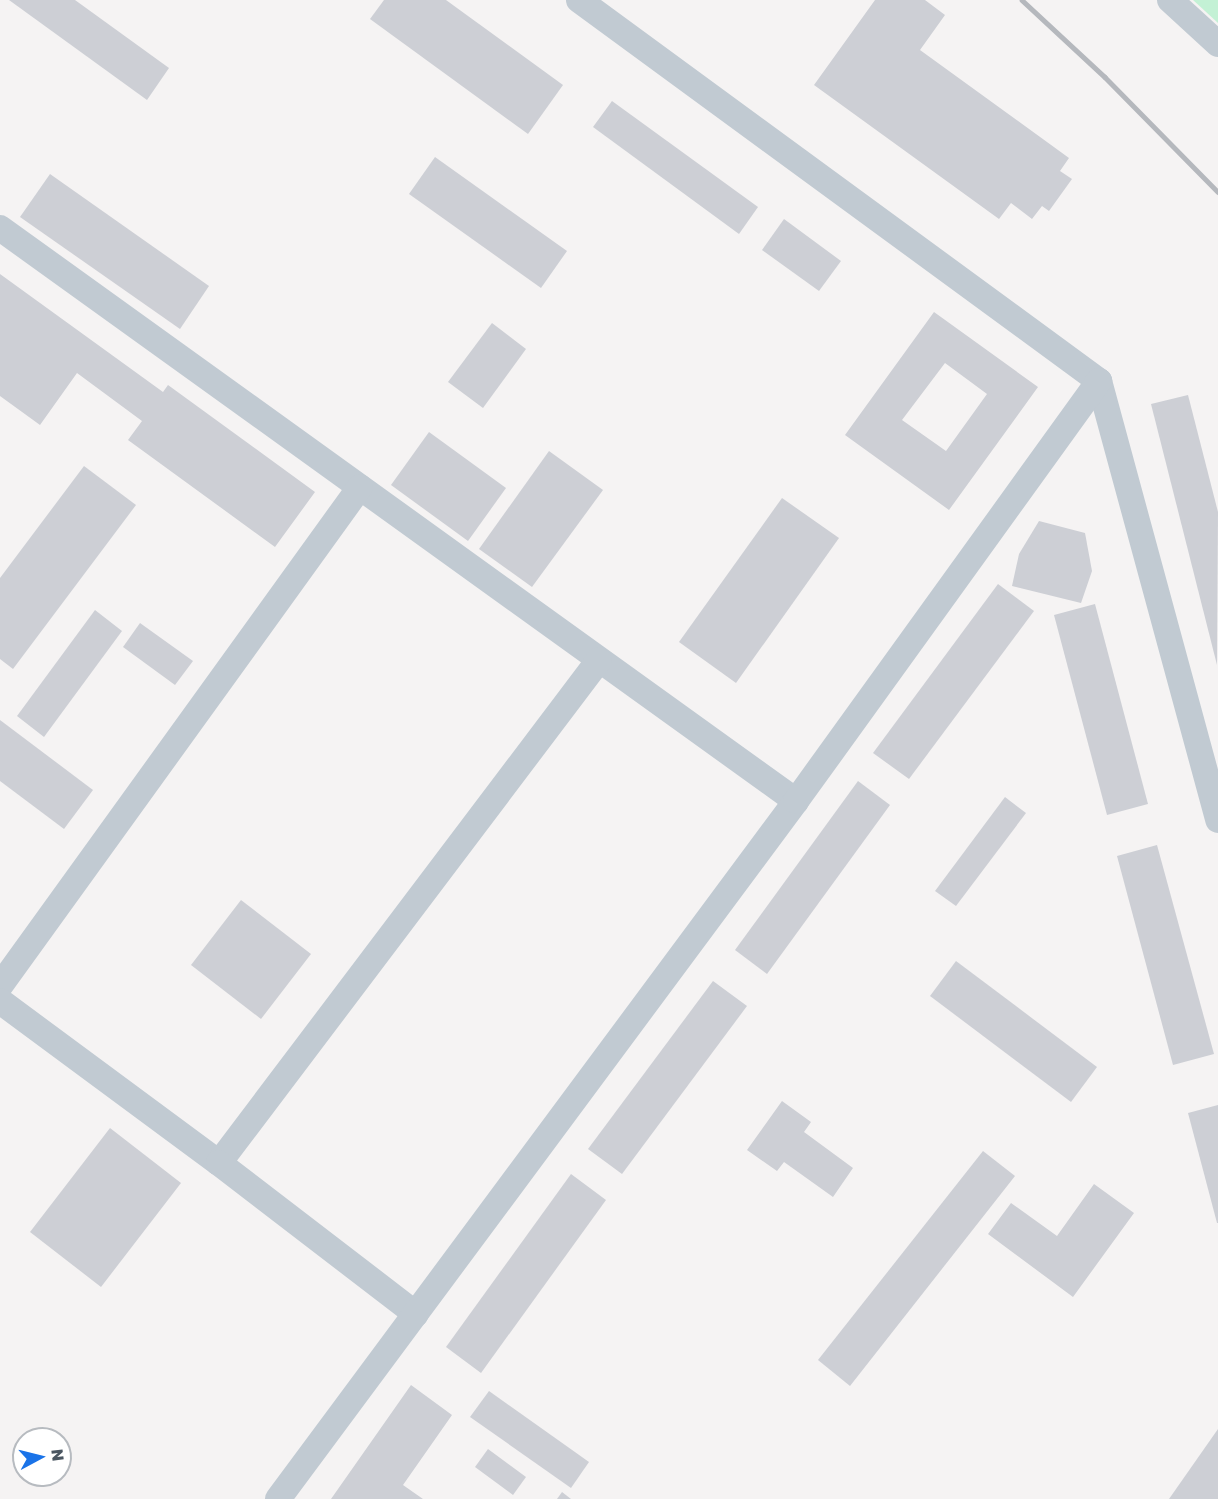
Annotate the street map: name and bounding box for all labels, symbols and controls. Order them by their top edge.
north arrow [12,1427,72,1487]
text: N [47,1448,69,1462]

